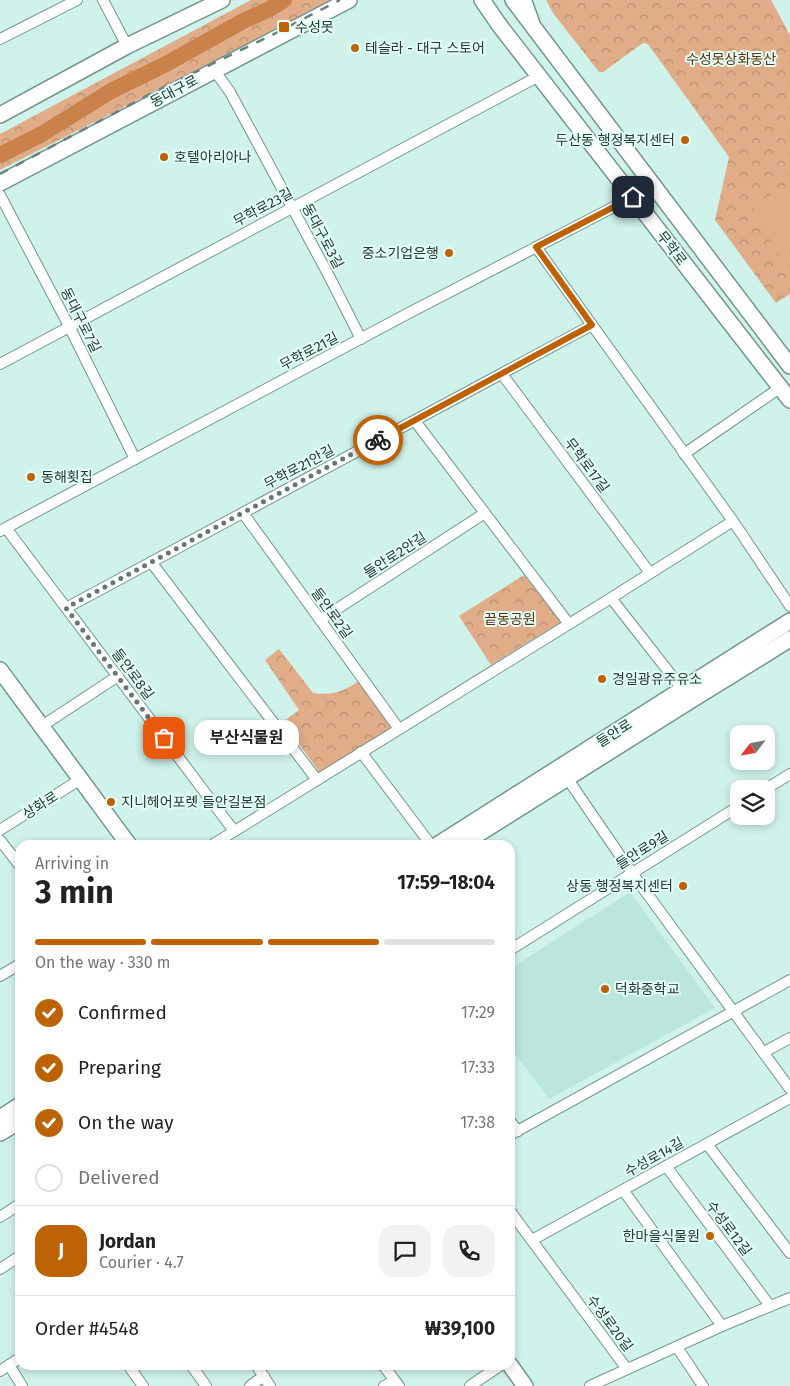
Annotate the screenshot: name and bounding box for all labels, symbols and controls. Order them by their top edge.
place label: 수성못 [295,19,334,36]
marker: 수성못 [277,20,291,34]
place label: 테슬라 - 대구 스토어 [365,40,485,57]
marker: 테슬라 - 대구 스토어 [349,42,361,54]
park label: 수성못상화동산 [686,51,776,68]
street label: 동대구로 [147,72,201,111]
place label: 두산동 행정복지센터 [555,132,675,149]
marker: 두산동 행정복지센터 [679,134,691,146]
place label: 호텔아리아나 [174,149,251,166]
marker: 호텔아리아나 [158,151,170,163]
pin [612,176,654,218]
icon: home [619,183,647,211]
street label: 무학로23길 [230,185,296,230]
street label: 동대구로3길 [298,201,347,272]
street label: 무학로 [653,228,690,269]
place label: 중소기업은행 [362,245,439,262]
marker: 중소기업은행 [443,247,455,259]
street label: 동대구로7길 [57,285,104,356]
street label: 무학로21길 [277,329,342,374]
courier [353,415,403,465]
icon: bike [364,426,392,454]
street label: 무학로17길 [561,435,613,496]
street label: 무학로21안길 [261,442,337,493]
place label: 동해횟집 [41,469,93,486]
marker: 동해횟집 [25,471,37,483]
street label: 들안로2안길 [361,529,430,582]
street label: 들안로2길 [308,585,356,642]
park label: 끝동공원 [484,611,536,628]
street label: 들안로8길 [108,646,157,703]
place label: 경일광유주유소 [612,671,702,688]
marker: 경일광유주유소 [596,673,608,685]
street label: 들안로 [593,716,635,751]
pin [143,717,185,759]
callout: 부산식물원 [194,720,299,756]
icon: bag [150,724,178,752]
north arrow [730,725,775,770]
map controls [730,725,775,825]
text: 부산식물원 [210,728,283,747]
button: layers [730,780,775,825]
street label: 상화로 [19,788,61,823]
place label: 지니헤어포렛 들안길본점 [121,794,266,811]
marker: 지니헤어포렛 들안길본점 [105,796,117,808]
street label: 들안로9길 [613,828,672,873]
text: Arriving in [35,854,109,873]
text: 17:59–18:04 [397,871,495,894]
text: 3 min [35,873,114,911]
place label: 상동 행정복지센터 [566,878,673,895]
marker: 상동 행정복지센터 [677,880,689,892]
text: On the way · 330 m [35,953,171,972]
place label: 덕화중학교 [615,981,680,998]
marker: 덕화중학교 [599,983,611,995]
icon: check [35,999,63,1027]
text: Confirmed [78,1001,167,1024]
text: 17:29 [461,1003,495,1022]
icon: check [35,1054,63,1082]
text: Preparing [78,1056,161,1079]
text: 17:33 [461,1058,495,1077]
icon: check [35,1109,63,1137]
text: On the way [78,1111,174,1134]
text: 17:38 [460,1113,495,1132]
street label: 수성로14길 [622,1134,687,1181]
text: Delivered [78,1166,160,1189]
street label: 수성로12길 [702,1197,755,1259]
button: chat [379,1225,431,1277]
button: phone [443,1225,495,1277]
place label: 한마을식물원 [623,1228,700,1245]
text: Jordan [99,1230,156,1253]
marker: 한마을식물원 [704,1230,716,1242]
text: J [58,1239,64,1262]
text: Courier · 4.7 [99,1253,184,1272]
street label: 수성로20길 [583,1292,636,1355]
text: Order #4548 [35,1317,139,1340]
text: ₩39,100 [425,1317,495,1340]

